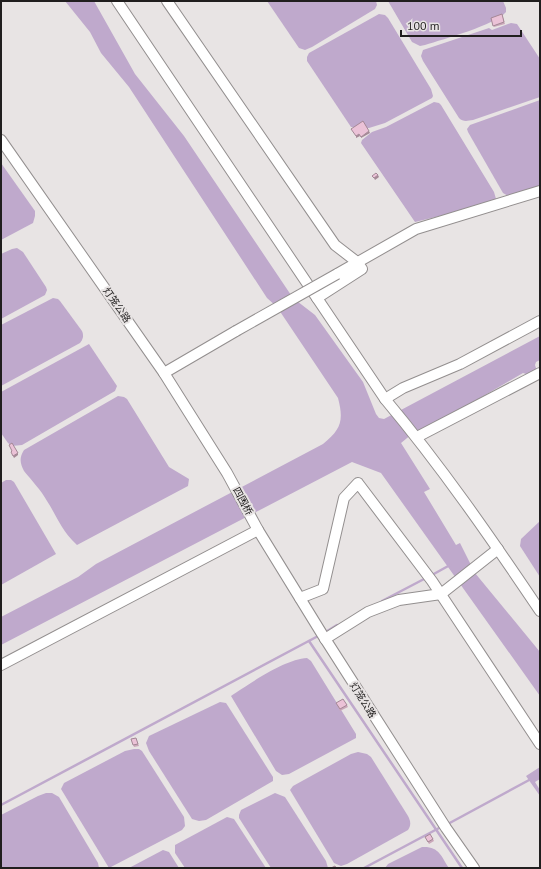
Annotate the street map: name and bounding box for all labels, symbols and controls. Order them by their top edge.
scale bar [401,12,521,38]
text: 100 m [407,18,440,33]
street label: 灯笼公路 [100,285,134,325]
street label: 四围桥 [230,485,256,517]
street label: 灯笼公路 [347,680,379,720]

